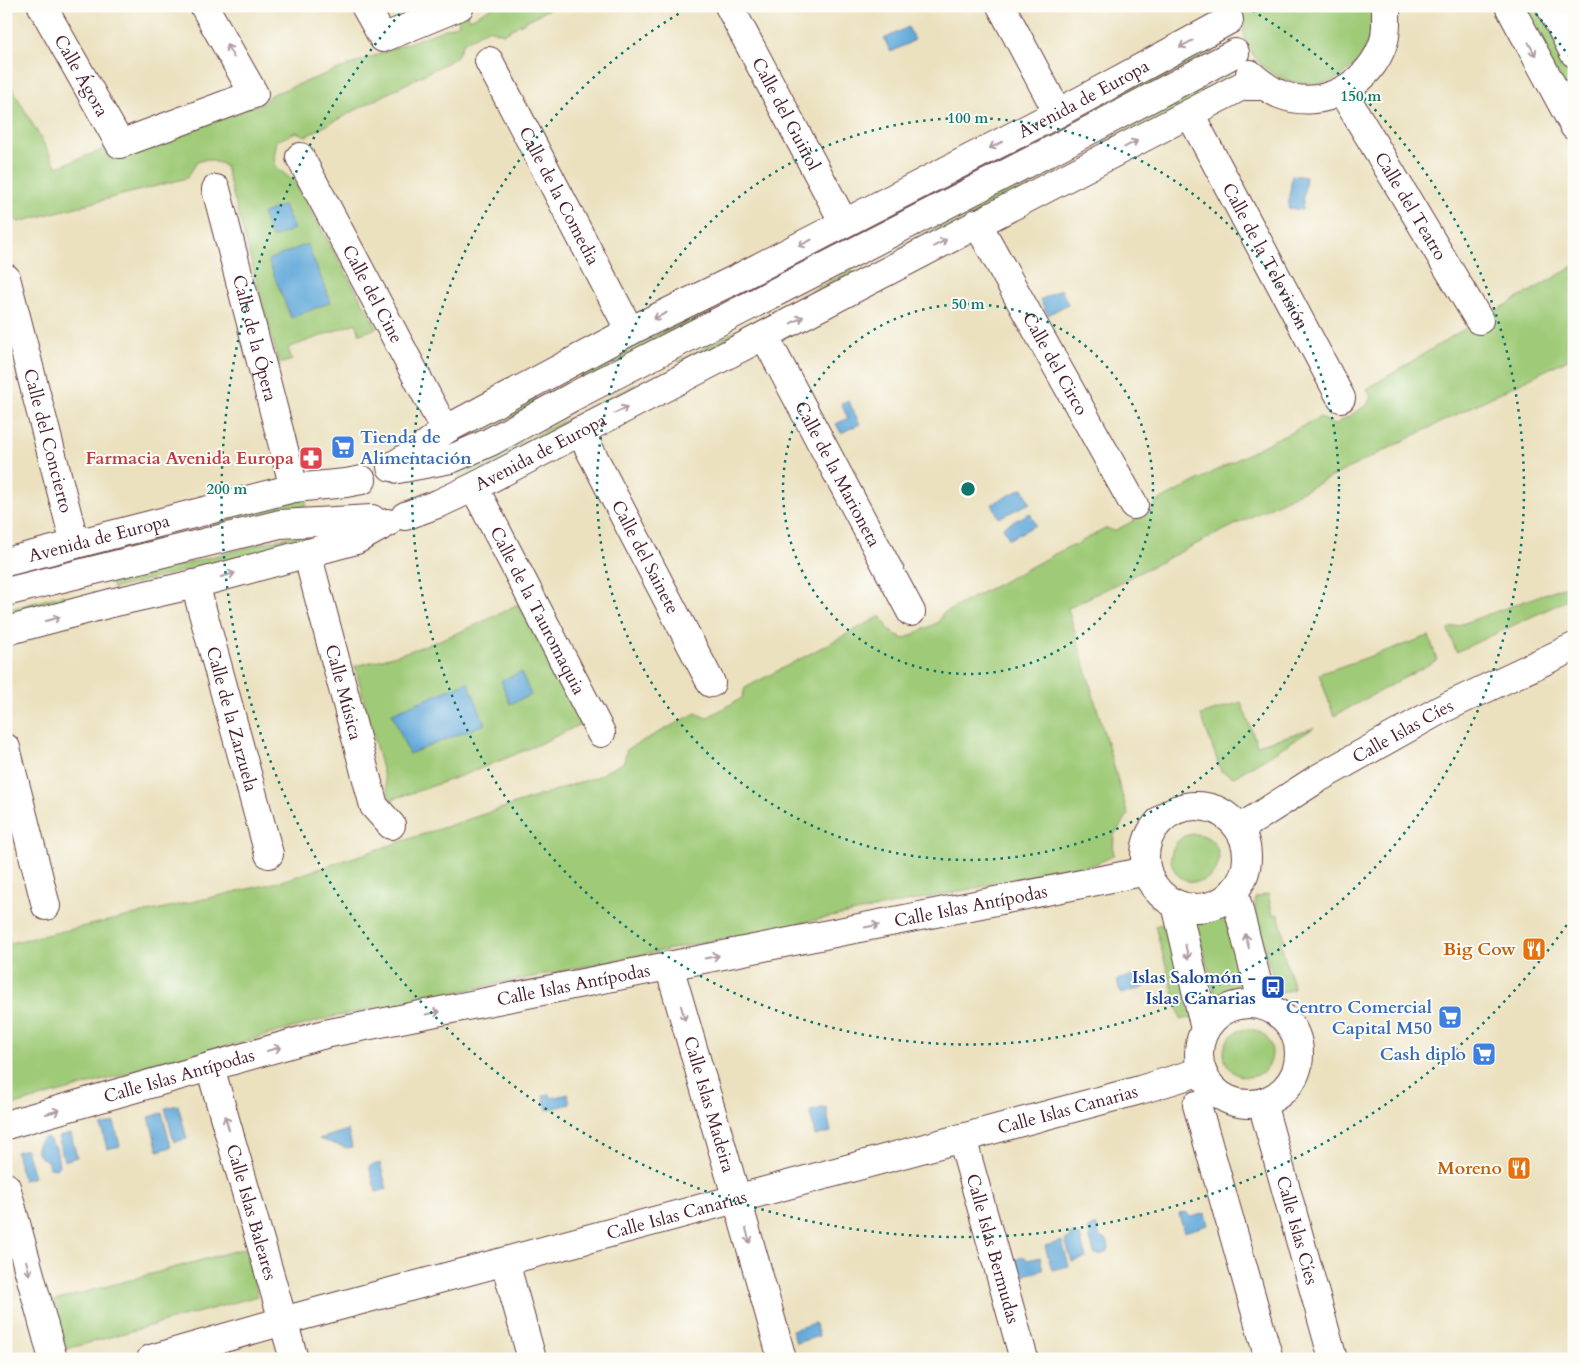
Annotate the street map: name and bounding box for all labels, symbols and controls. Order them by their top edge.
street label: Calle Ágora [48,30,114,122]
one-way arrow [1179,39,1194,49]
one-way arrow [1528,41,1537,56]
one-way arrow [225,44,235,59]
street label: Calle del Guiñol [745,53,826,175]
street label: Avenida de Europa [1014,54,1154,144]
text: 150 m [1341,86,1382,106]
text: 100 m [948,108,989,128]
street label: Calle de la Comedia [512,122,606,270]
one-way arrow [1123,139,1138,148]
one-way arrow [989,140,1004,150]
street label: Calle del Teatro [1368,147,1453,265]
street label: Calle de la Televisión [1216,179,1315,335]
one-way arrow [932,238,947,247]
one-way arrow [798,239,813,248]
street label: Calle del Cine [336,240,409,348]
street label: Calle de la Ópera [226,272,283,404]
text: 50 m [951,294,985,314]
street label: Calle del Circo [1016,308,1094,420]
one-way arrow [653,312,668,321]
one-way arrow [789,314,803,324]
street label: Calle del Concierto [17,366,78,516]
street label: Calle de la Marioneta [788,397,886,552]
one-way arrow [613,405,628,414]
street label: Avenida de Europa [471,408,611,497]
place label: Tienda de Alimentación [360,425,472,471]
supermarket icon: Tienda de Alimentación [330,434,356,460]
pharmacy icon: Farmacia Avenida Europa [298,445,324,471]
place label: Farmacia Avenida Europa [85,446,294,471]
text: 200 m [207,479,248,499]
centre of rings [959,480,977,498]
street label: Calle del Sainete [605,496,685,619]
street label: Avenida de Europa [26,508,173,569]
street label: Calle de la Tauromaquia [484,522,591,699]
one-way arrow [219,570,235,579]
one-way arrow [45,613,61,623]
street label: Calle Música [319,642,368,743]
street label: Calle de la Zarzuela [200,644,263,795]
street label: Calle Islas Cíes [1348,693,1458,770]
street label: Calle Islas Antípodas [892,879,1050,934]
one-way arrow [863,921,879,930]
one-way arrow [1242,934,1251,950]
restaurant icon: Big Cow [1521,936,1547,962]
place label: Big Cow [1443,937,1516,962]
one-way arrow [1183,943,1192,959]
one-way arrow [704,952,720,962]
street label: Calle Islas Antípodas [495,958,652,1013]
place label: Islas Salomón - Islas Canarias [1132,965,1256,1011]
bus stop icon: Islas Salomón - Islas Canarias [1260,974,1286,1000]
place label: Centro Comercial Capital M50 [1286,995,1432,1041]
one-way arrow [678,1004,688,1020]
supermarket icon: Centro Comercial Capital M50 [1437,1004,1463,1030]
one-way arrow [424,1008,440,1017]
street label: Calle Islas Madeira [677,1033,741,1176]
supermarket icon: Cash diplo [1471,1041,1497,1067]
place label: Cash diplo [1380,1042,1466,1067]
street label: Calle Islas Antípodas [101,1043,258,1109]
one-way arrow [266,1043,282,1053]
street label: Calle Islas Canarias [995,1079,1141,1141]
one-way arrow [45,1106,61,1116]
one-way arrow [221,1115,231,1131]
street label: Calle Islas Baleares [220,1141,283,1283]
restaurant icon: Moreno [1506,1155,1532,1181]
place label: Moreno [1437,1156,1502,1181]
street label: Calle Islas Bermudas [960,1171,1026,1327]
street label: Calle Islas Cíes [1270,1173,1324,1288]
street label: Calle Islas Canarias [604,1185,750,1246]
one-way arrow [744,1227,753,1243]
one-way arrow [24,1260,33,1276]

